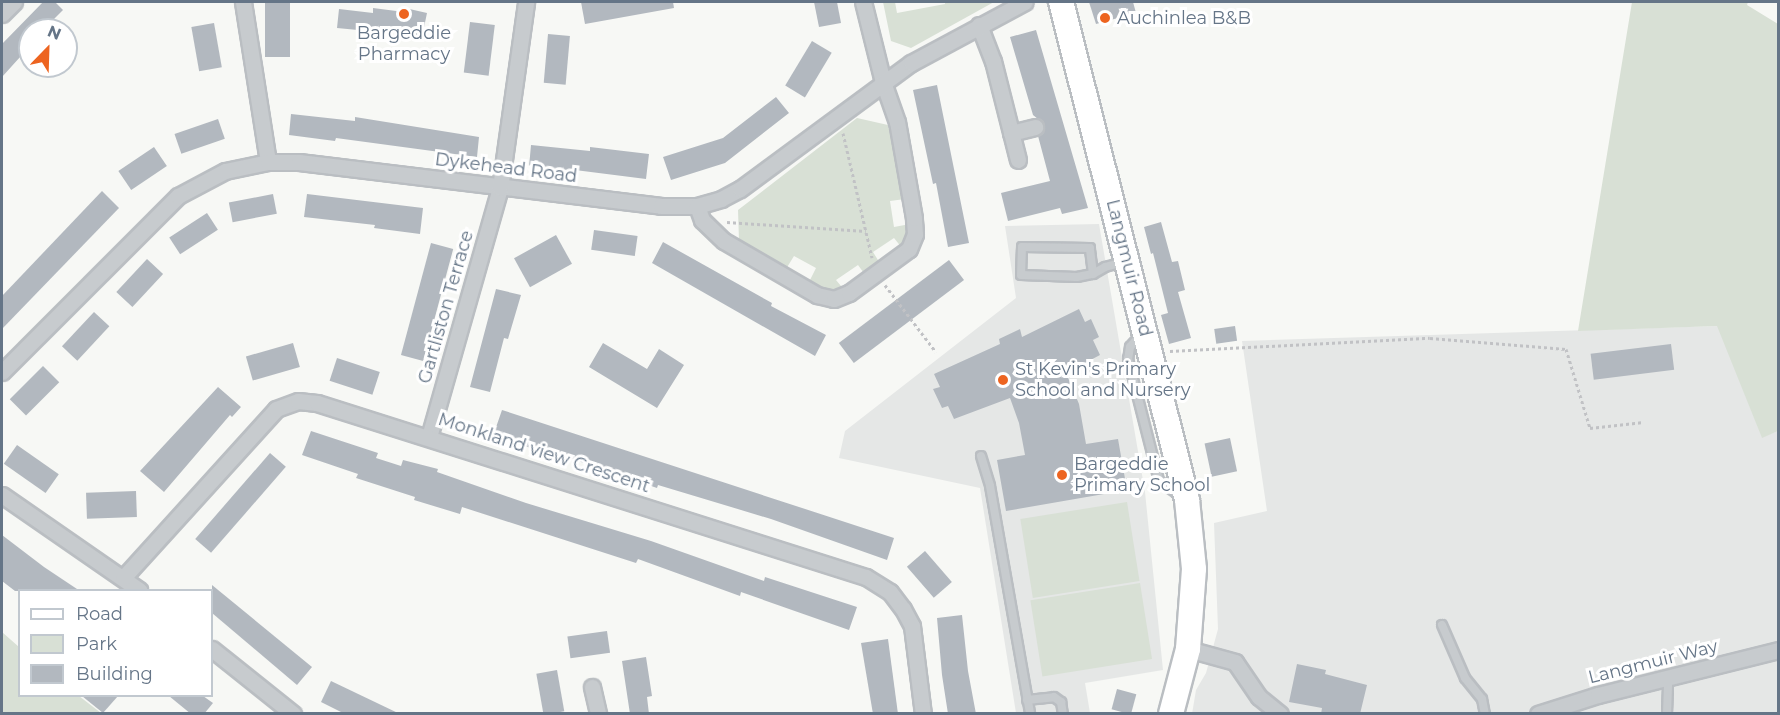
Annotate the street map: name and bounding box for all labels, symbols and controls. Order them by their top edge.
marker: Bargeddie Pharmacy [397,7,411,21]
place label: Auchinlea B&B [1117,7,1251,29]
marker: Auchinlea B&B [1098,11,1112,25]
north arrow [18,18,78,78]
text: N [45,22,64,44]
place label: Bargeddie Pharmacy [357,23,451,66]
street label: Dykehead Road [434,149,578,187]
street label: Langmuir Road [1101,197,1157,339]
street label: Gartliston Terrace [414,228,478,386]
place label: St Kevin's Primary School and Nursery [1015,359,1190,401]
marker: St Kevin's Primary School and Nursery [996,373,1010,387]
street label: Monkland view Crescent [435,409,653,497]
place label: Bargeddie Primary School [1074,454,1210,496]
marker: Bargeddie Primary School [1055,468,1069,482]
legend [18,589,213,697]
text: Road [76,603,123,625]
text: Park [76,633,117,655]
street label: Langmuir Way [1586,635,1720,689]
text: Building [76,663,153,685]

